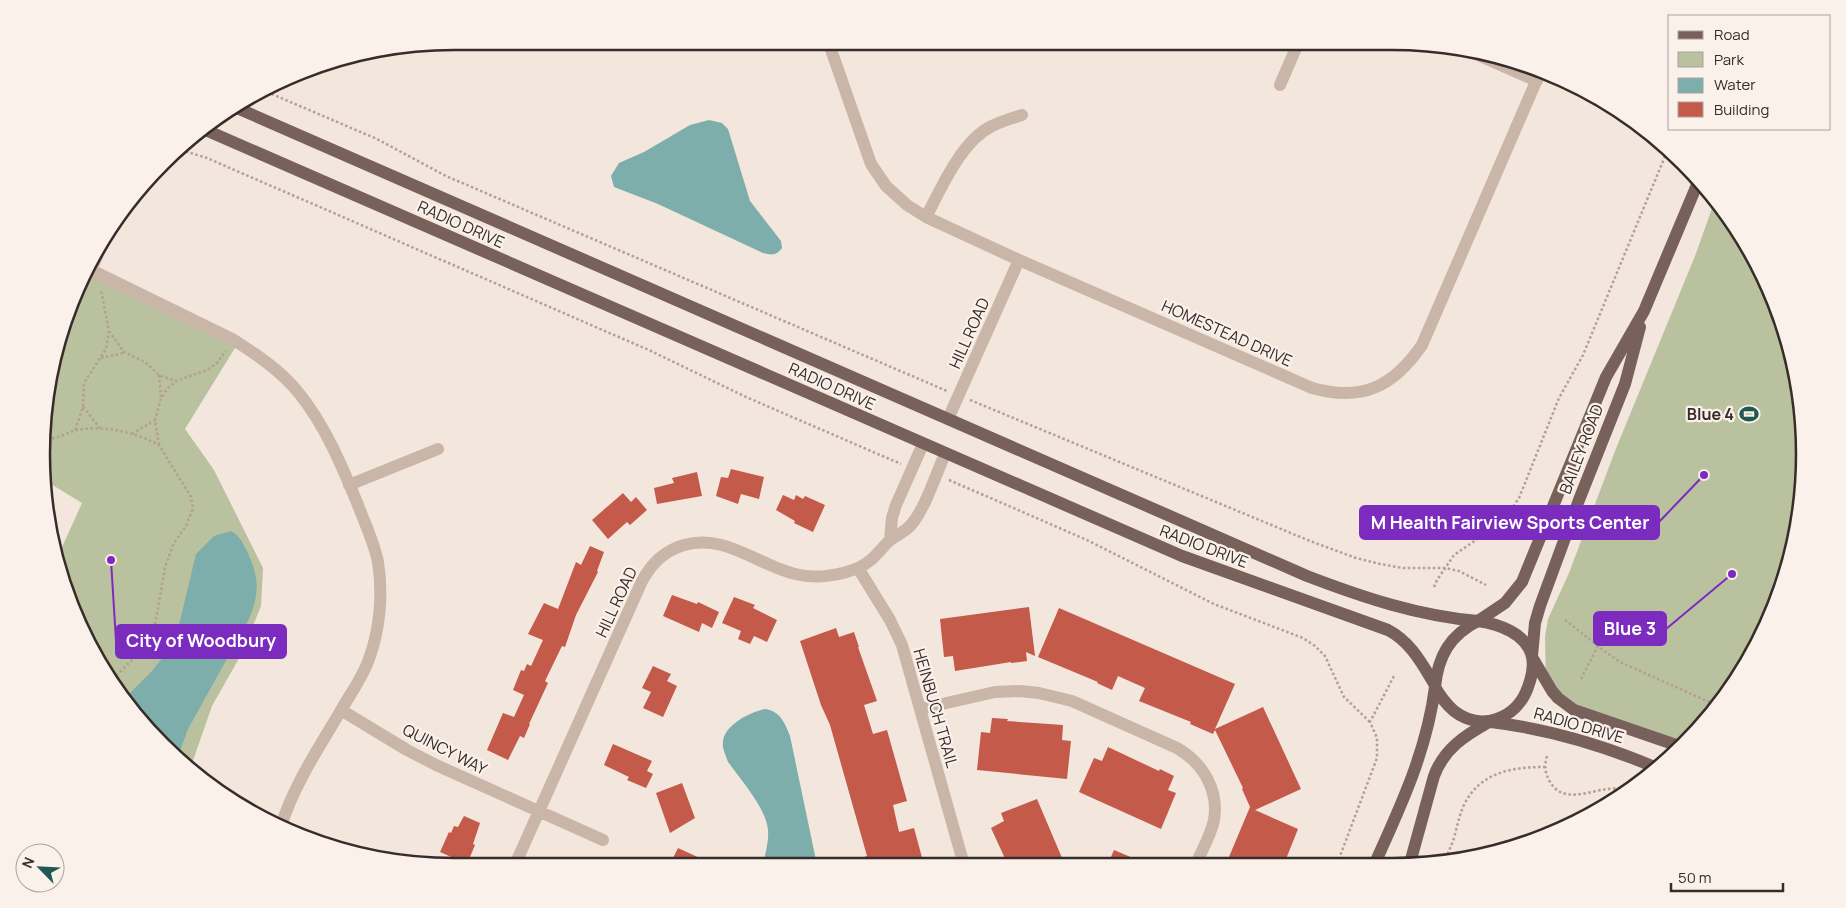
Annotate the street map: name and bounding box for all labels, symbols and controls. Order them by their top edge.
legend [1668,15,1831,130]
text: Road [1714,24,1750,45]
text: Park [1714,49,1744,70]
text: Water [1714,74,1756,95]
text: Building [1714,99,1769,120]
street label: RADIO DRIVE [414,195,508,253]
street label: HILL ROAD [944,294,995,372]
street label: HOMESTEAD DRIVE [1158,294,1296,372]
street label: RADIO DRIVE [785,357,879,415]
street label: BAILEY ROAD [1554,401,1608,497]
place label: Blue 4 [1687,403,1734,425]
sports icon: Blue 4 [1738,403,1760,425]
callout: M Health Fairview Sports Center [1360,506,1659,539]
text: M Health Fairview Sports Center [1371,510,1649,534]
street label: RADIO DRIVE [1157,519,1251,573]
street label: HILL ROAD [590,563,642,641]
callout: Blue 3 [1594,612,1666,645]
text: Blue 3 [1604,616,1656,640]
callout: City of Woodbury [116,625,286,658]
text: City of Woodbury [126,628,276,652]
street label: HEINBUCH TRAIL [908,646,964,770]
street label: RADIO DRIVE [1531,702,1627,748]
street label: QUINCY WAY [399,718,491,780]
north arrow [15,843,65,893]
text: N [17,854,38,871]
scale bar [1671,860,1784,892]
text: 50 m [1678,867,1712,888]

